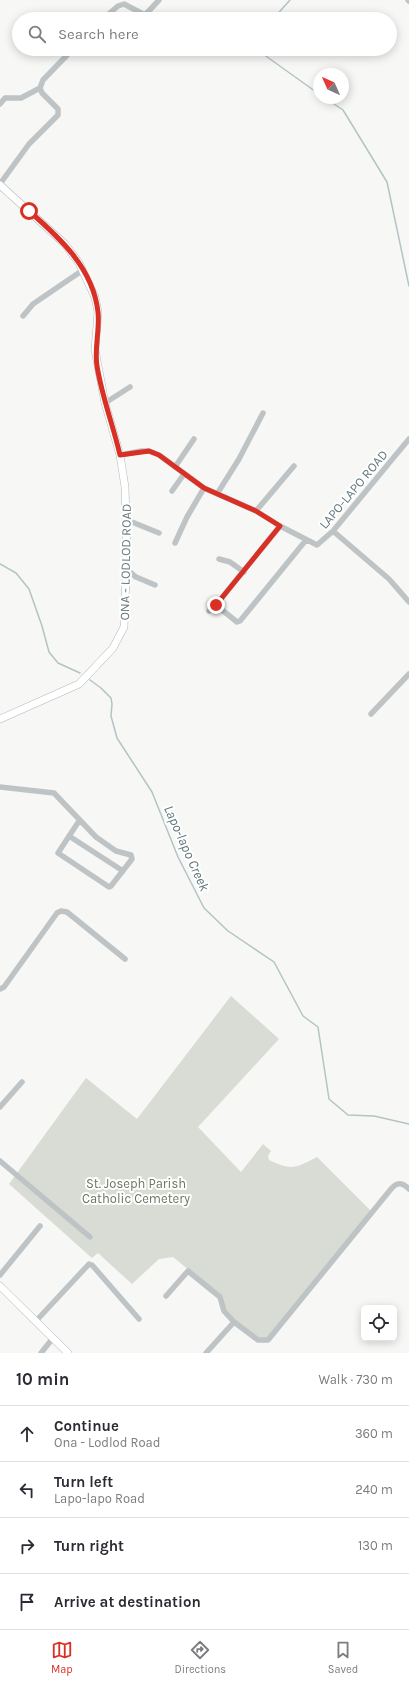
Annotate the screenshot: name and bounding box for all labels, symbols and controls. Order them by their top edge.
search box [12,12,397,56]
icon: search [26,23,48,45]
text: Search here [58,25,139,43]
north arrow [313,68,349,104]
route start [20,202,38,220]
street label: LAPO-LAPO ROAD [316,447,391,532]
street label: ONA - LODLOD ROAD [117,503,134,621]
route end [207,596,225,614]
water label: Lapo-lapo Creek [160,803,213,895]
park label: St. Joseph Parish Catholic Cemetery [82,1176,190,1206]
map controls [361,1305,397,1341]
button: locate [361,1305,397,1341]
text: 10 min [16,1369,69,1389]
text: Walk · 730 m [318,1372,393,1387]
text: Continue [54,1417,119,1435]
icon: ahead [16,1423,38,1445]
text: 360 m [355,1426,393,1441]
text: Ona - Lodlod Road [54,1435,160,1450]
text: Turn left [54,1473,113,1491]
icon: left [16,1479,38,1501]
text: 240 m [355,1482,393,1497]
text: Lapo-lapo Road [54,1491,145,1506]
icon: right [16,1535,38,1557]
text: Turn right [54,1537,124,1555]
text: 130 m [358,1538,393,1553]
icon: arrive [16,1591,38,1613]
text: Arrive at destination [54,1593,201,1611]
tab: Map [51,1639,73,1676]
tab: Directions [174,1639,226,1676]
tab: Saved [328,1639,358,1676]

